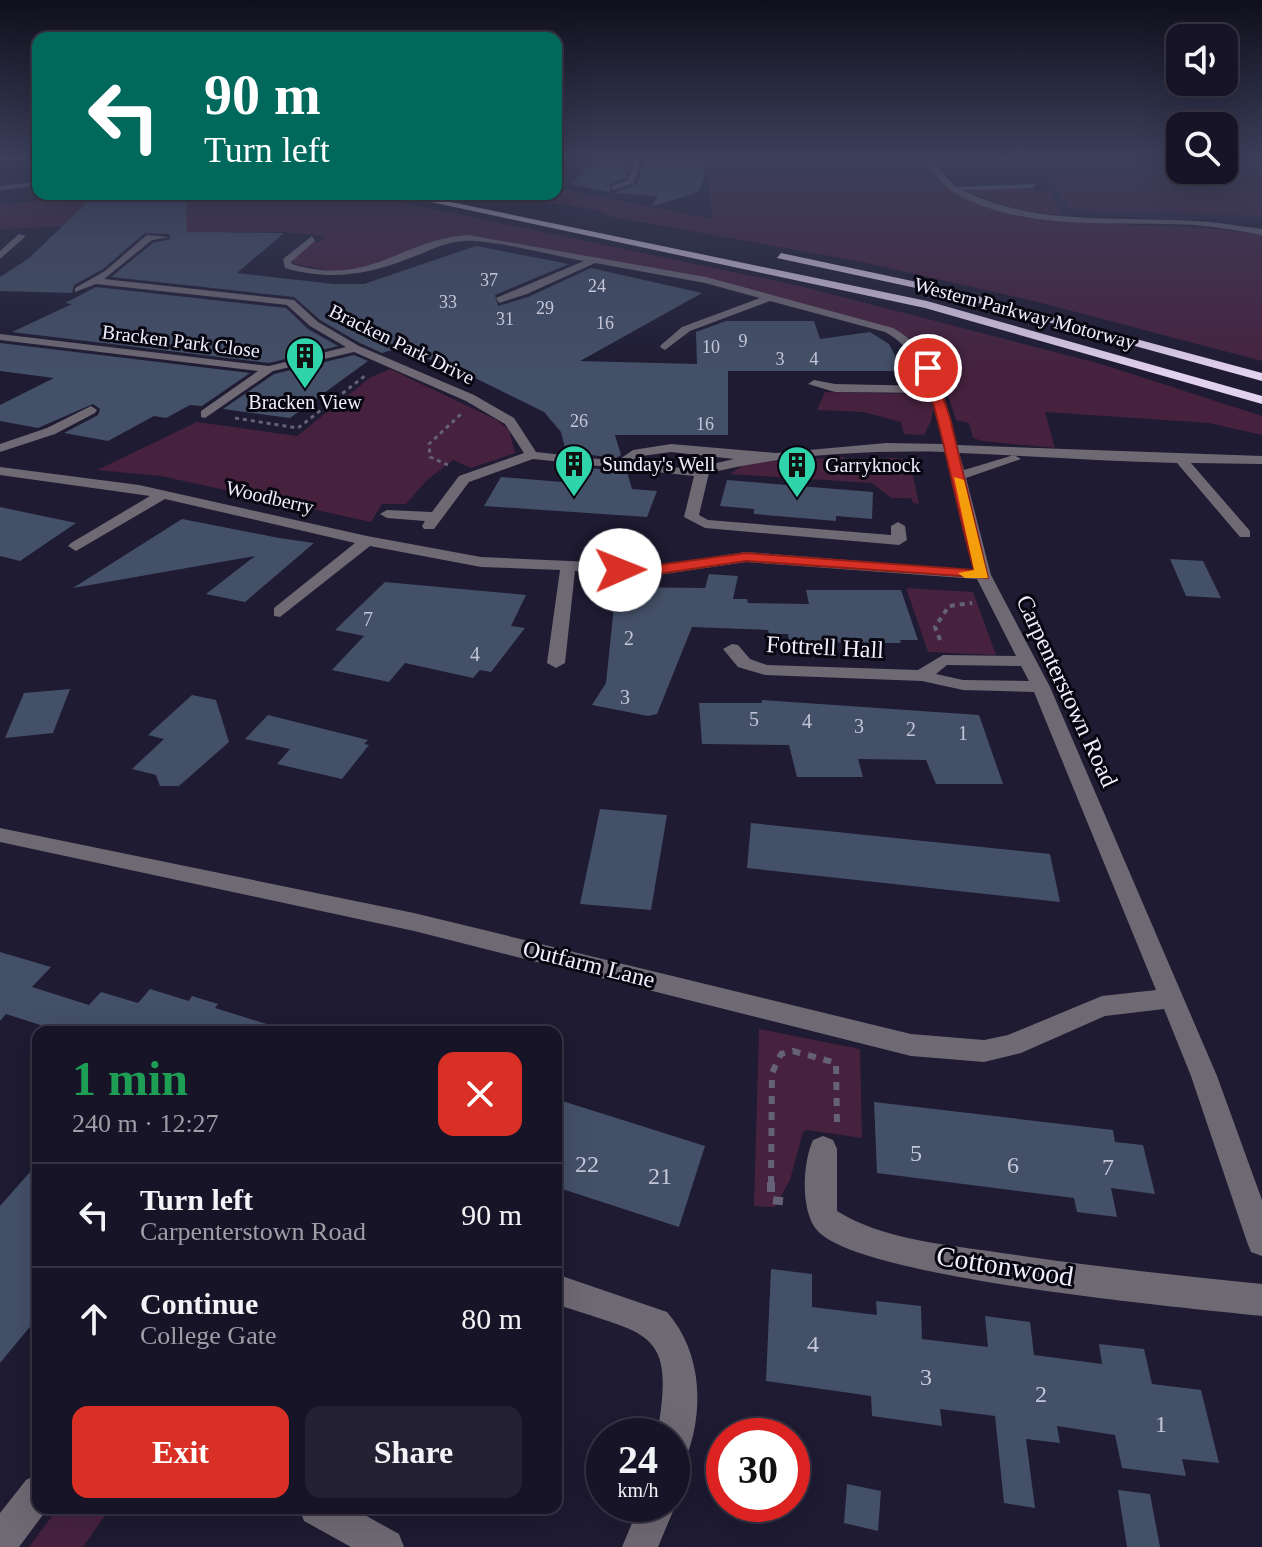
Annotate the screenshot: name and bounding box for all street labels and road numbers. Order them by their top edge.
street label: Western Parkway Motorway [912,273,1138,354]
street label: Bracken Park Drive [326,299,478,389]
street label: Bracken Park Close [101,320,261,362]
street label: Woodberry [224,476,316,519]
street label: Carpenterstown Road [1011,591,1123,791]
street label: Fottrell Hall [765,631,885,663]
street label: Outfarm Lane [520,935,658,993]
street label: Cottonwood [934,1240,1076,1292]

